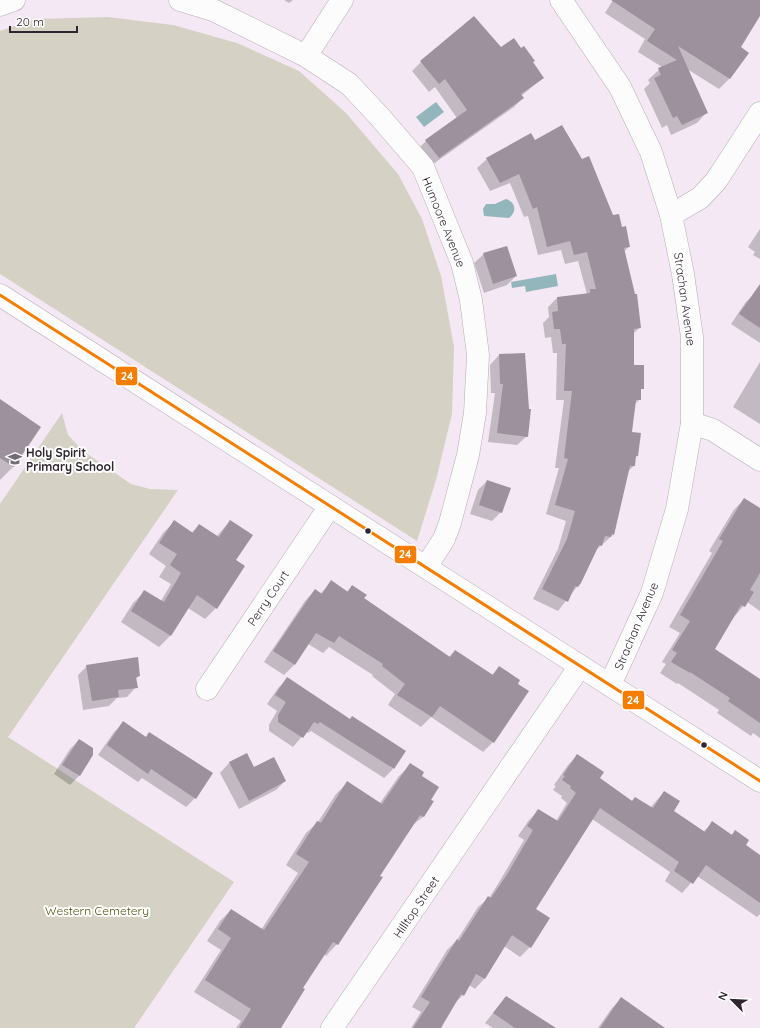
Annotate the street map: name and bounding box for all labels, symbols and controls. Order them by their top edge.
scale bar [10,8,77,34]
text: 20 m [16,14,44,29]
street label: Humoore Avenue [419,175,469,270]
street label: Strachan Avenue [671,251,699,347]
line badge: 24 [115,366,138,386]
text: 24 [121,369,134,383]
place label: Holy Spirit Primary School [26,445,114,474]
school or university icon: Holy Spirit Primary School [7,451,23,467]
unlabelled marker [363,526,373,536]
line badge: 24 [394,545,417,564]
text: 24 [399,547,412,561]
street label: Perry Court [244,567,292,629]
street label: Strachan Avenue [611,580,661,672]
line badge: 24 [622,690,645,710]
text: 24 [627,693,640,707]
unlabelled marker [699,740,709,750]
street label: Hilltop Street [390,873,442,941]
park label: Western Cemetery [45,903,149,918]
north arrow [712,980,752,1020]
text: N [715,989,731,1002]

